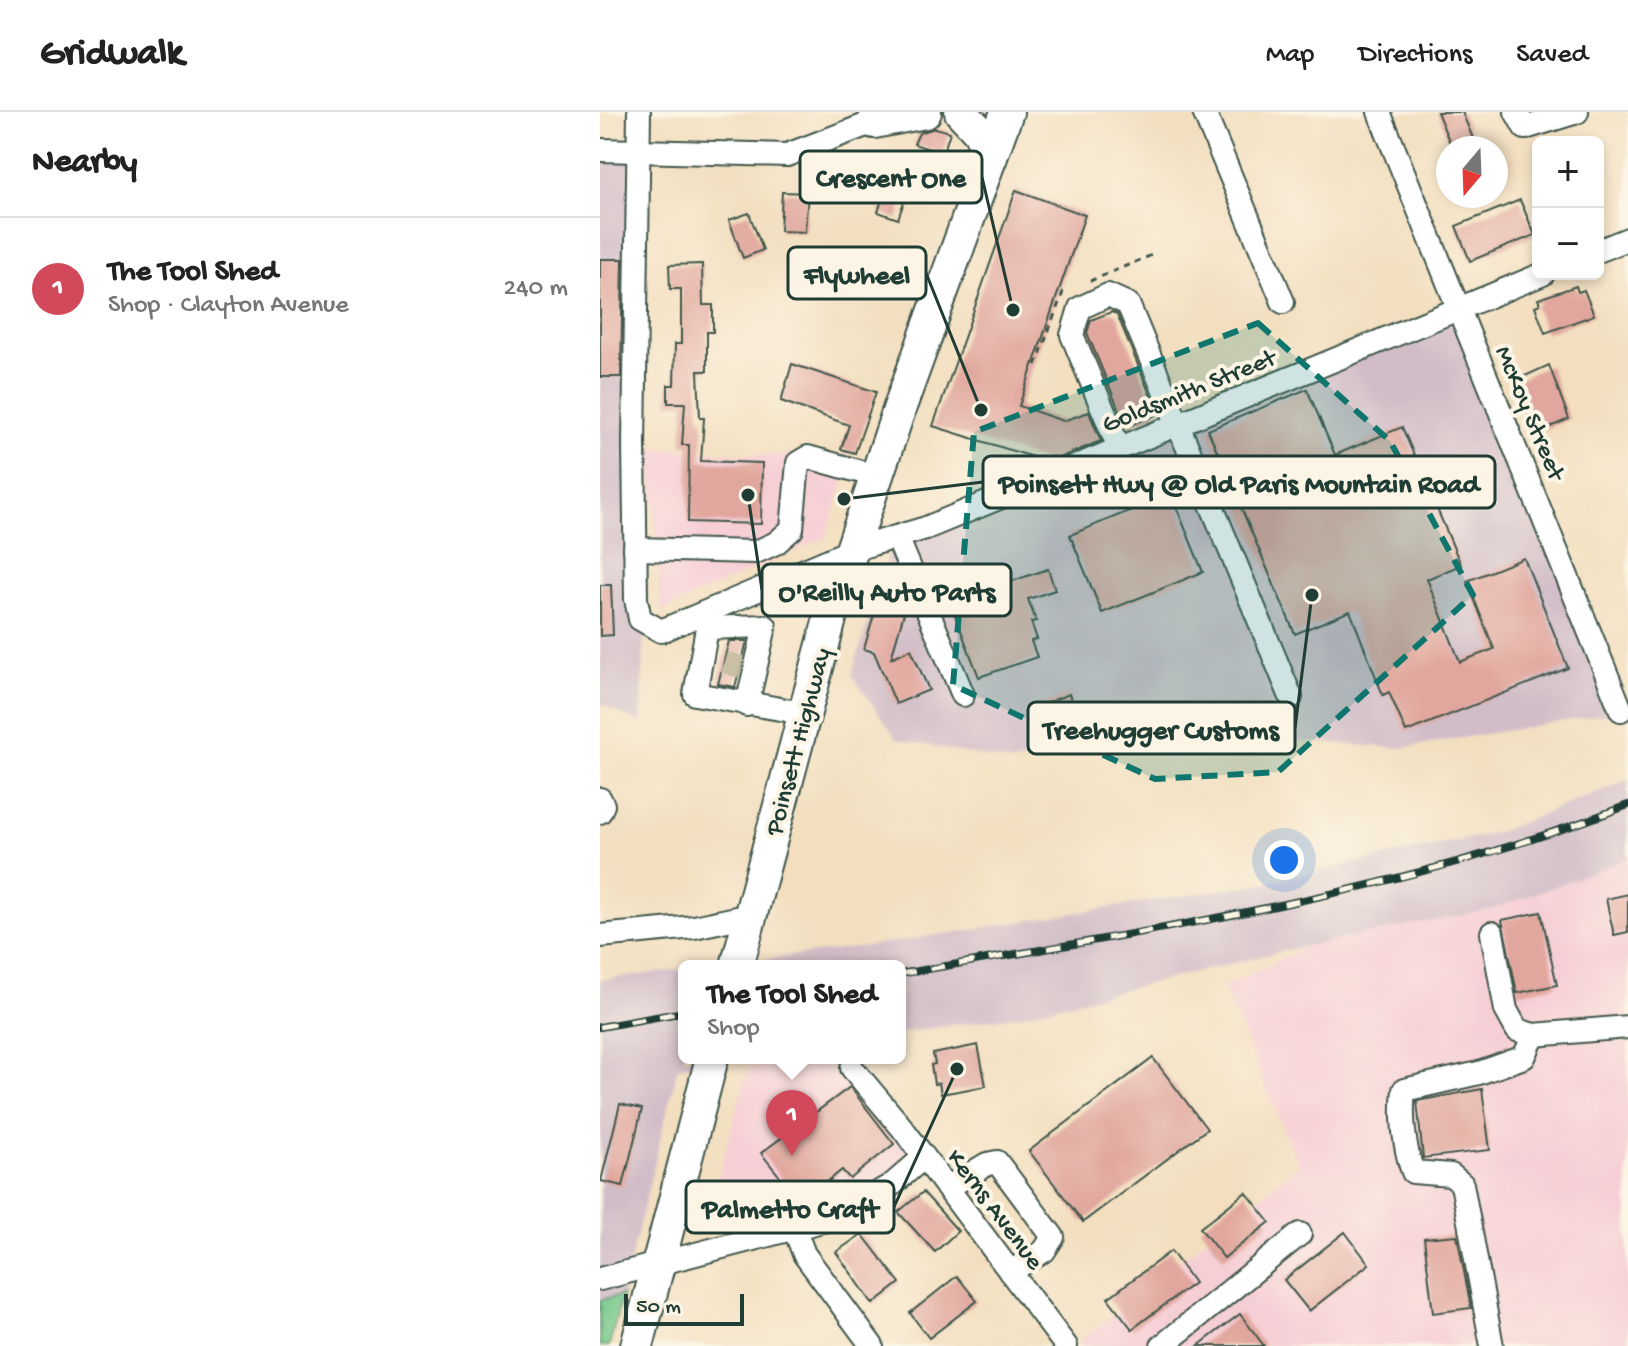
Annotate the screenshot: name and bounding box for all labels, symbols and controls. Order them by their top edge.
text: Gridwalk [40,33,184,77]
text: Map [1266,39,1314,72]
text: Directions [1358,39,1472,72]
text: Saved [1516,39,1588,72]
north arrow [1436,136,1508,208]
map controls [1532,136,1604,280]
button: + [1532,136,1604,208]
text: Nearby [32,144,137,184]
callout: Crescent One [800,151,982,203]
text: Crescent One [816,164,967,197]
button: − [1532,208,1604,280]
callout: Flywheel [788,247,926,299]
text: The Tool Shed [108,256,278,291]
text: Flywheel [803,261,910,294]
text: 1 [53,274,63,305]
text: 240 m [504,274,568,305]
text: Shop · Clayton Avenue [108,291,349,322]
street label: McKoy Street [1486,342,1571,488]
street label: Goldsmith Street [1098,343,1283,442]
callout: Poinsett Hwy @ Old Paris Mountain Road [983,456,1495,508]
text: Poinsett Hwy @ Old Paris Mountain Road [997,470,1482,503]
callout: O'Reilly Auto Parts [762,564,1011,616]
text: O'Reilly Auto Parts [779,578,997,611]
street label: Poinsett Highway [760,645,840,840]
callout: Treehugger Customs [1028,702,1295,754]
text: Treehugger Customs [1041,716,1280,749]
your location [1264,840,1304,880]
popup [678,960,906,1064]
text: The Tool Shed [707,979,877,1014]
text: Shop [707,1014,759,1045]
pin: 1 [766,1090,818,1156]
street label: Kerns Avenue [938,1144,1049,1278]
callout: Palmetto Craft [686,1181,894,1233]
text: Palmetto Craft [700,1195,881,1228]
scale bar [624,1290,744,1326]
text: 50 m [636,1295,681,1321]

